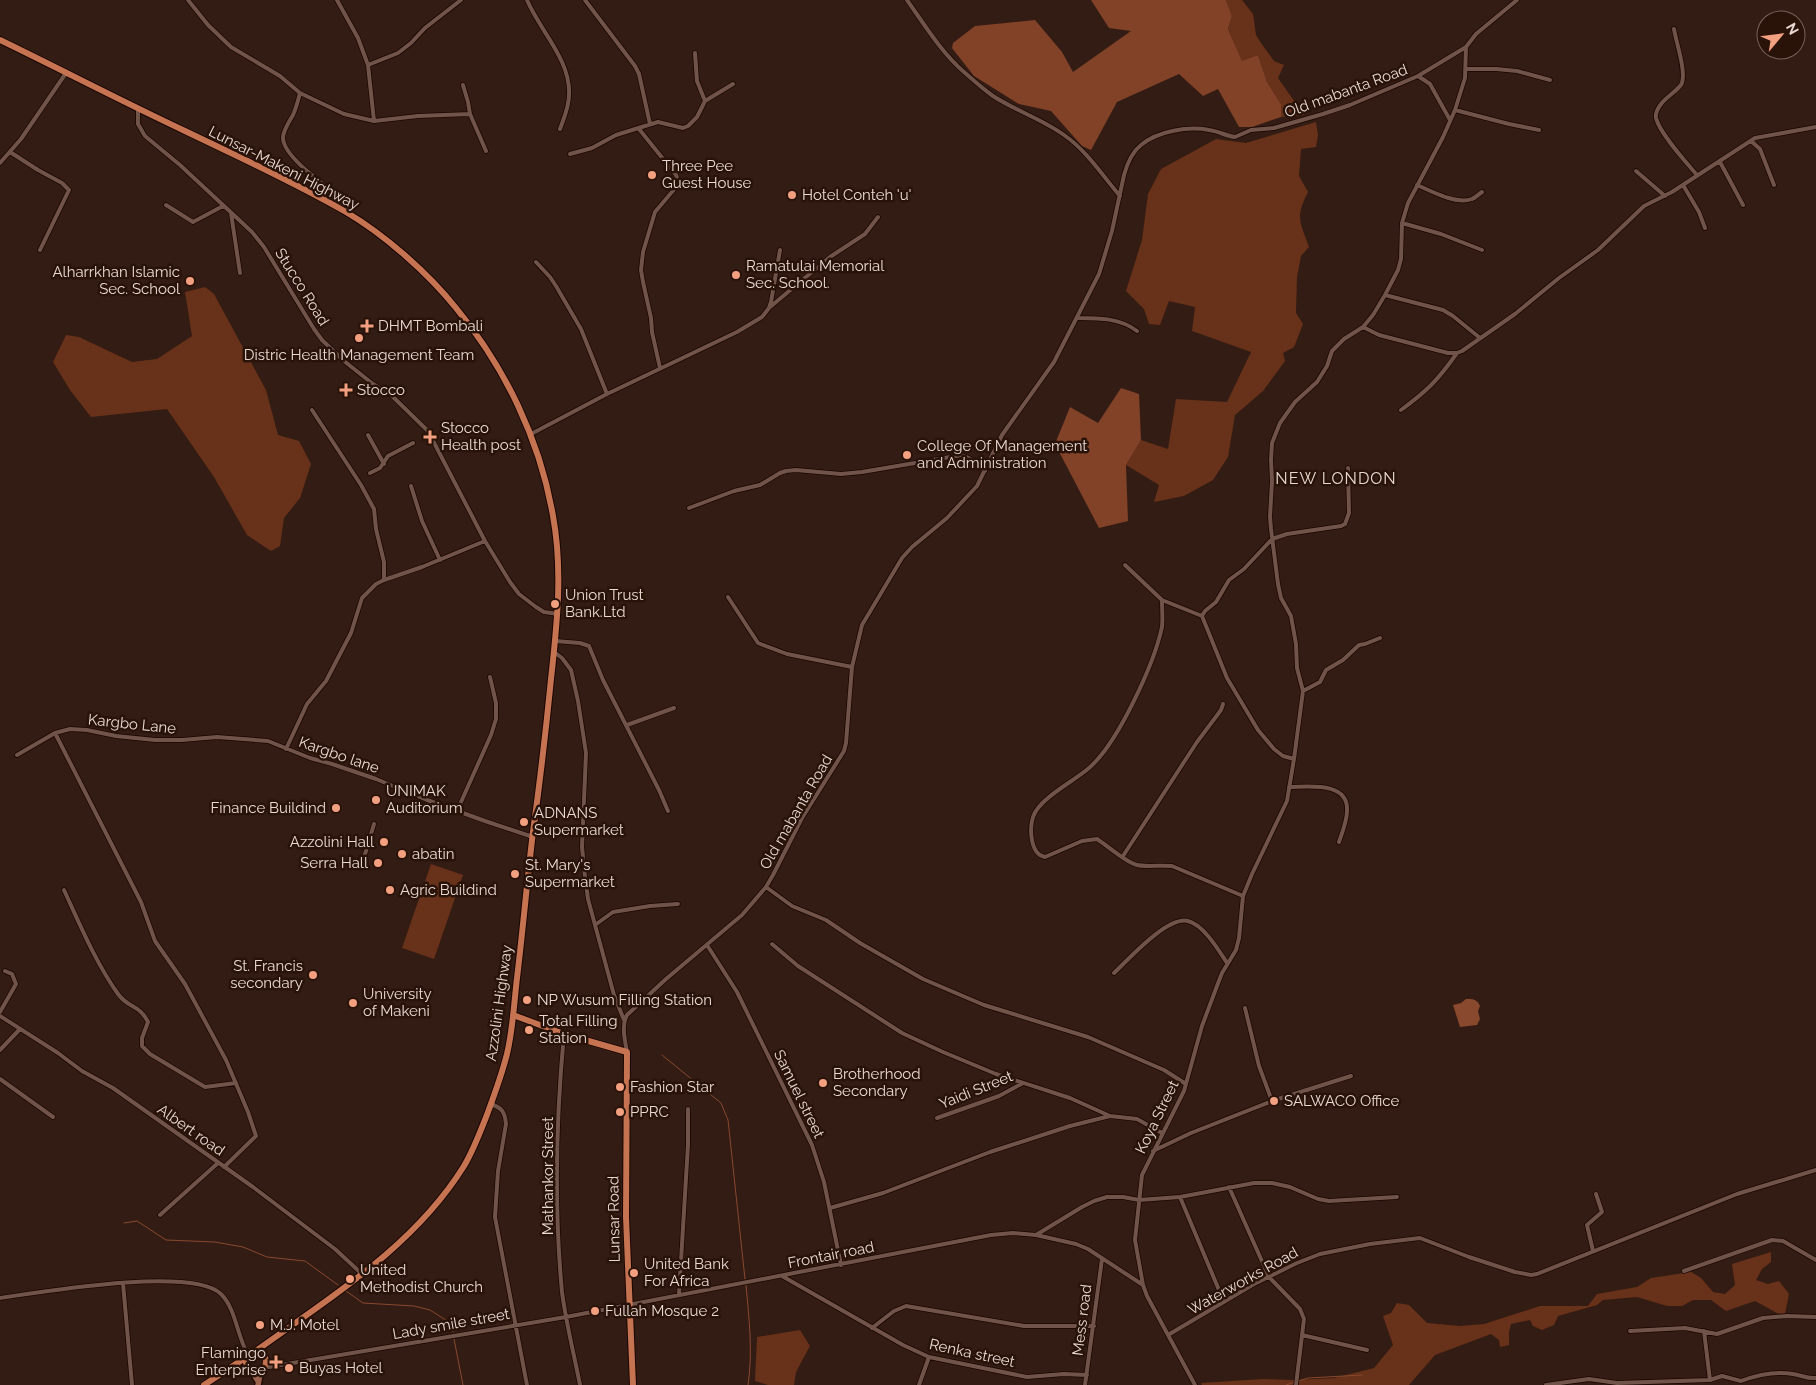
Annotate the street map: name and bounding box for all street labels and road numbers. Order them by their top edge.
street label: Old mabanta Road [1282,60,1410,122]
street label: Lunsar-Makeni Highway [206,122,362,214]
street label: Stucco Road [271,245,333,329]
street label: Kargbo Lane [87,710,177,738]
street label: Kargbo lane [296,733,382,777]
street label: Old mabanta Road [756,751,836,873]
street label: Azzolini Highway [482,944,516,1062]
street label: Samuel street [770,1047,828,1141]
street label: Yaidi Street [937,1067,1015,1113]
street label: Koya Street [1132,1077,1182,1157]
street label: Albert road [154,1100,228,1160]
street label: Mathankor Street [539,1117,557,1235]
street label: Lunsar Road [604,1176,624,1262]
street label: Frontair road [786,1238,876,1272]
street label: Waterworks Road [1185,1243,1301,1319]
street label: Mess road [1069,1283,1095,1357]
street label: Lady smile street [391,1305,511,1343]
street label: Renka street [928,1335,1016,1371]

